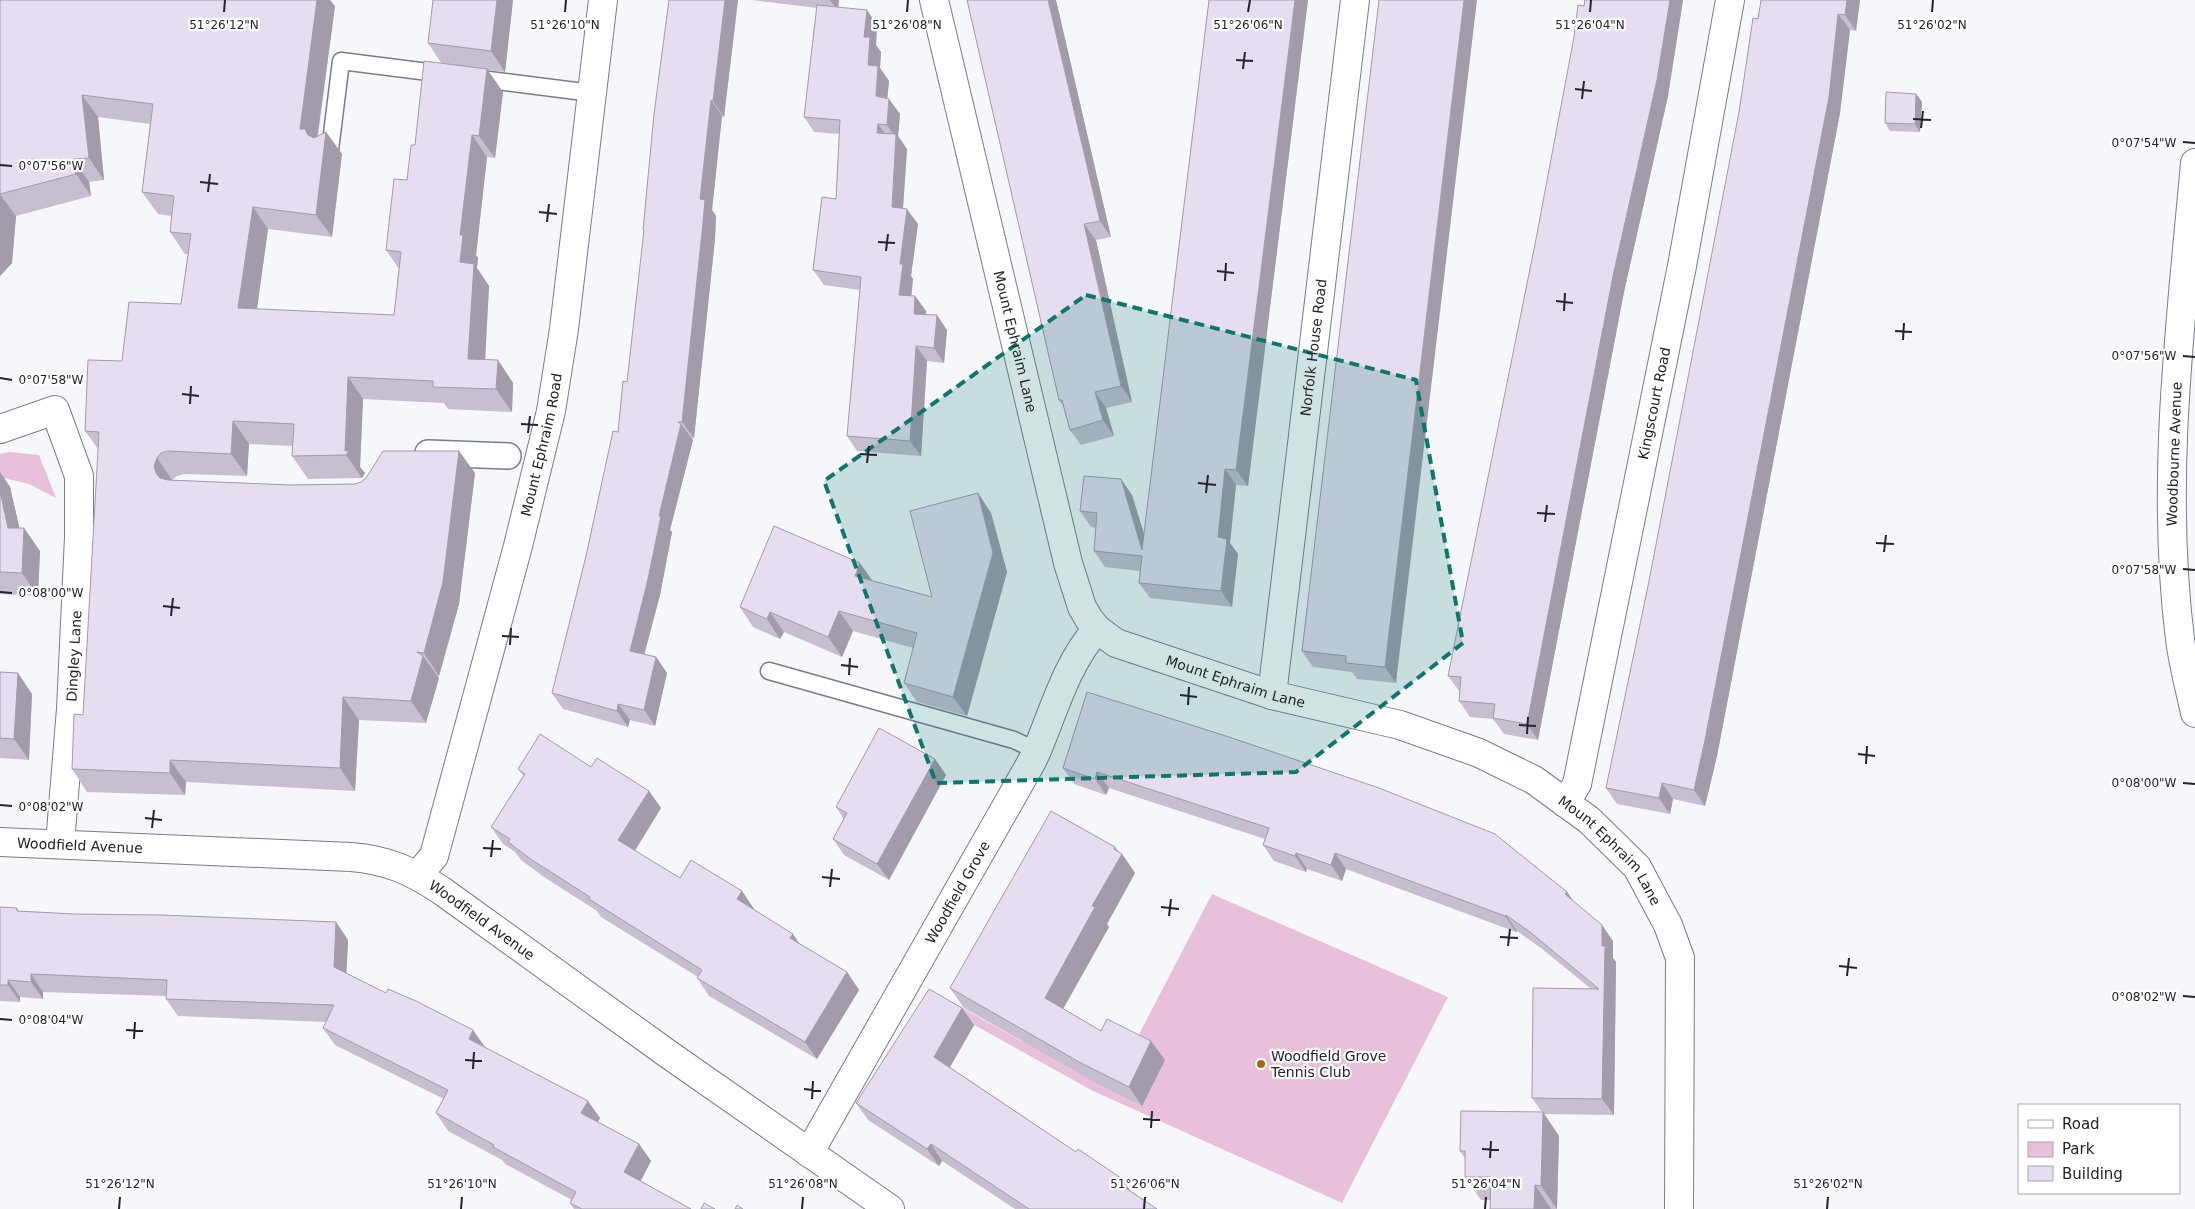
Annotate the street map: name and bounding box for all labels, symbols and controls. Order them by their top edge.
text: 51°26'12"N [189,18,259,32]
text: 51°26'10"N [530,18,600,32]
text: 51°26'08"N [872,18,942,32]
text: 51°26'06"N [1213,18,1283,32]
text: 51°26'04"N [1555,18,1625,32]
text: 51°26'02"N [1897,18,1967,32]
text: 0°07'54"W [2112,136,2177,150]
text: 0°07'56"W [19,159,84,173]
street label: Mount Ephraim Lane [991,269,1040,414]
street label: Norfolk House Road [1297,278,1330,417]
street label: Kingscourt Road [1635,346,1673,461]
text: 0°07'56"W [2112,349,2177,363]
street label: Mount Ephraim Road [518,372,565,518]
text: 0°07'58"W [19,373,84,387]
street label: Woodbourne Avenue [2163,381,2185,527]
text: 0°07'58"W [2112,563,2177,577]
text: 0°08'00"W [19,586,84,600]
street label: Dingley Lane [64,610,84,702]
street label: Mount Ephraim Lane [1164,652,1307,711]
text: 0°08'00"W [2112,776,2177,790]
street label: Mount Ephraim Lane [1555,792,1664,908]
text: 0°08'02"W [19,800,84,814]
street label: Woodfield Avenue [17,835,143,856]
street label: Woodfield Grove [922,838,993,946]
street label: Woodfield Avenue [426,877,538,963]
text: 0°08'02"W [2112,990,2177,1004]
text: 0°08'04"W [19,1013,84,1027]
place label: Woodfield Grove Tennis Club [1270,1048,1386,1080]
marker: Woodfield Grove Tennis Club [1255,1058,1267,1070]
legend [2018,1104,2180,1194]
text: Road [2062,1115,2100,1133]
text: Park [2062,1140,2095,1158]
text: Building [2062,1165,2123,1183]
text: 51°26'12"N [85,1177,155,1191]
text: 51°26'10"N [427,1177,497,1191]
text: 51°26'08"N [768,1177,838,1191]
text: 51°26'06"N [1110,1177,1180,1191]
text: 51°26'04"N [1451,1177,1521,1191]
text: 51°26'02"N [1793,1177,1863,1191]

